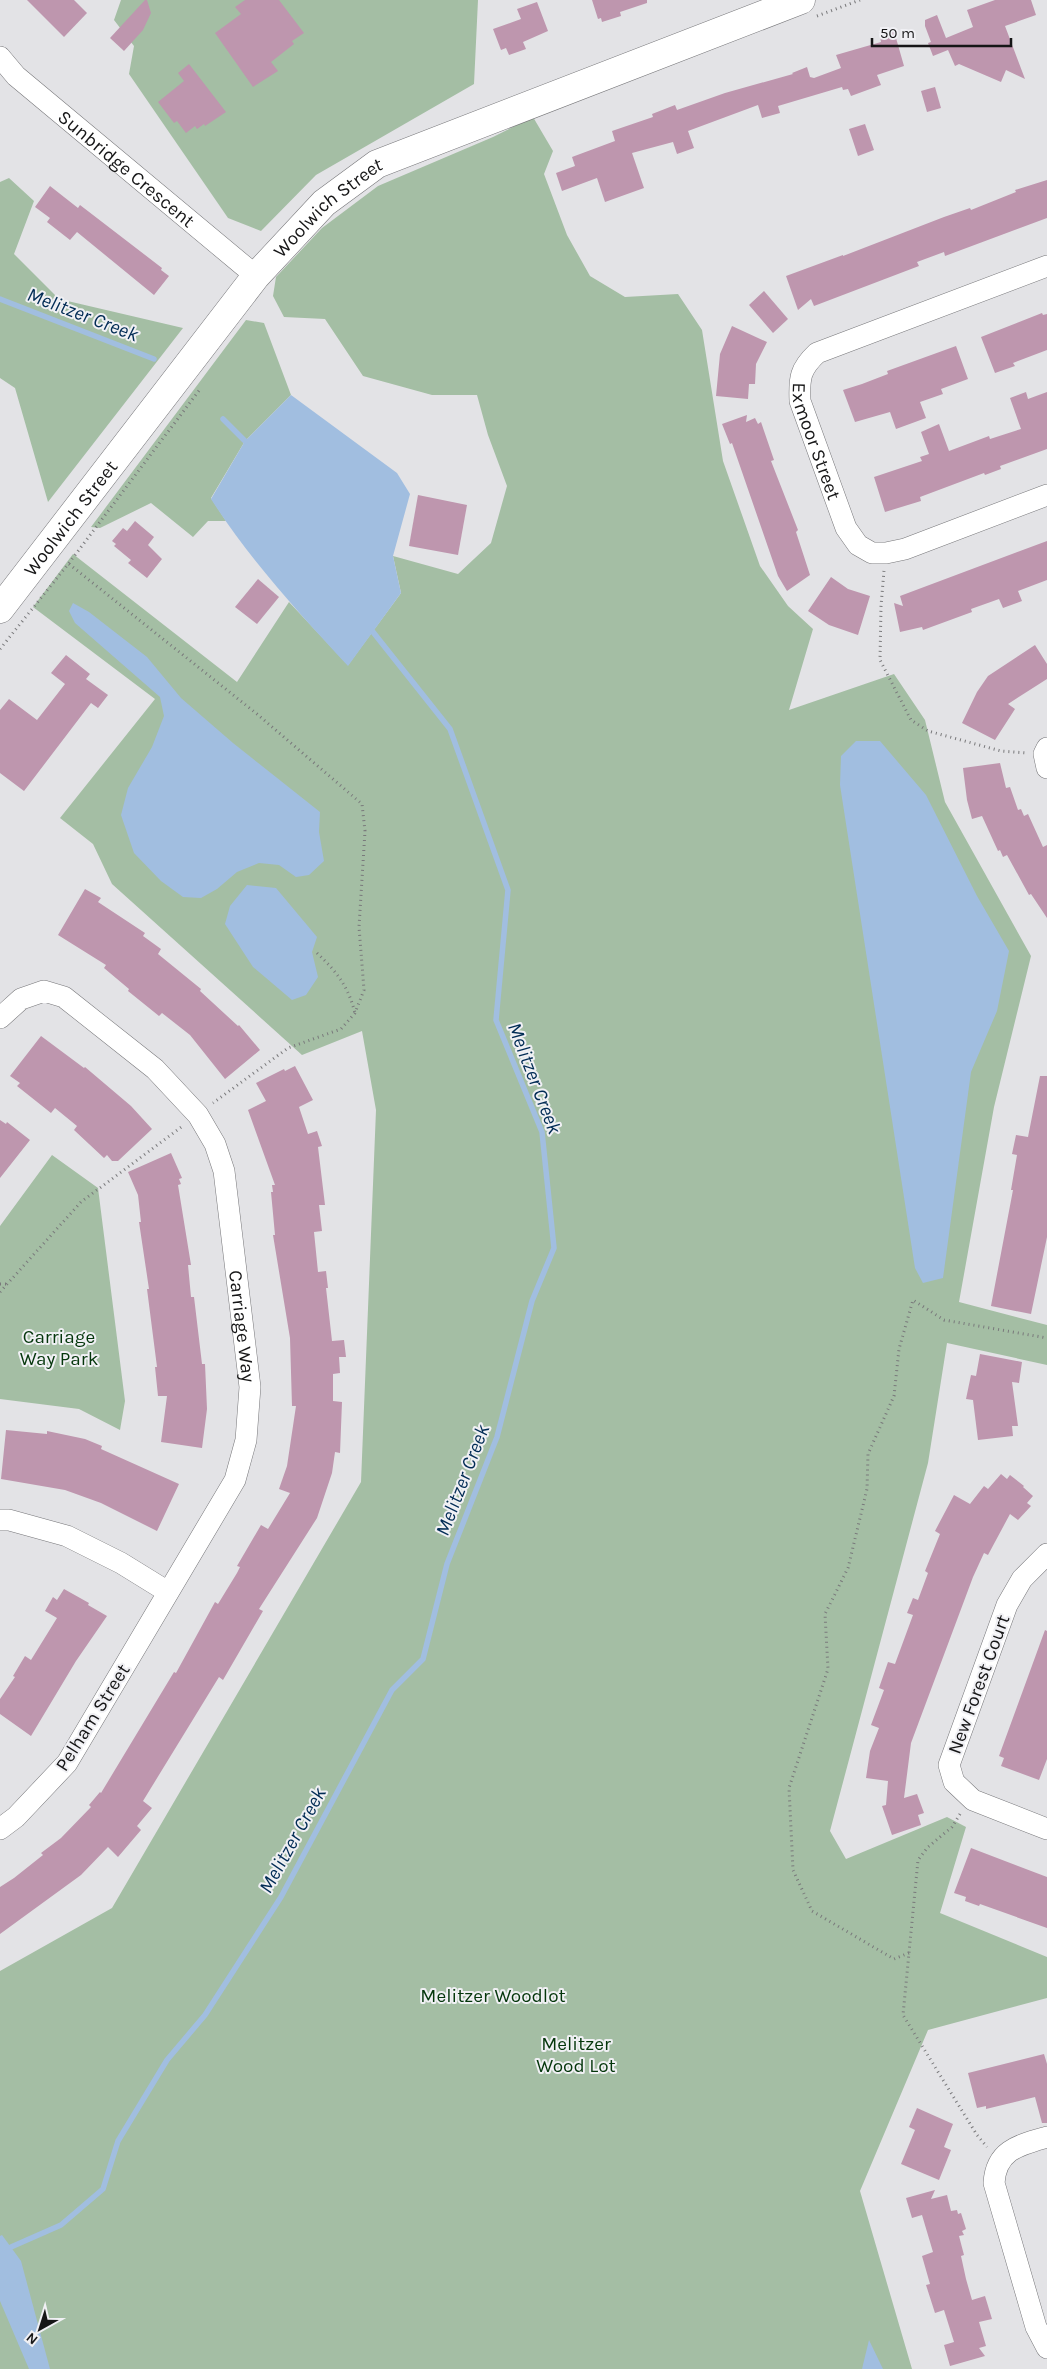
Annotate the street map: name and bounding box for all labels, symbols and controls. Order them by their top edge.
scale bar [872,15,1011,47]
text: 50 m [880,24,915,42]
street label: Sunbridge Crescent [53,106,199,232]
street label: Woolwich Street [269,153,385,262]
water label: Melitzer Creek [24,283,142,347]
street label: Exmoor Street [788,382,845,503]
street label: Woolwich Street [20,456,122,581]
water label: Melitzer Creek [503,1019,567,1138]
street label: Carriage Way [224,1269,259,1384]
park label: Carriage Way Park [20,1326,99,1370]
water label: Melitzer Creek [431,1421,495,1539]
street label: New Forest Court [944,1612,1014,1757]
street label: Pelham Street [51,1660,134,1775]
water label: Melitzer Creek [254,1783,331,1897]
park label: Melitzer Woodlot [420,1985,566,2007]
park label: Melitzer Wood Lot [536,2033,616,2077]
north arrow [15,2304,65,2354]
text: N [23,2329,41,2348]

